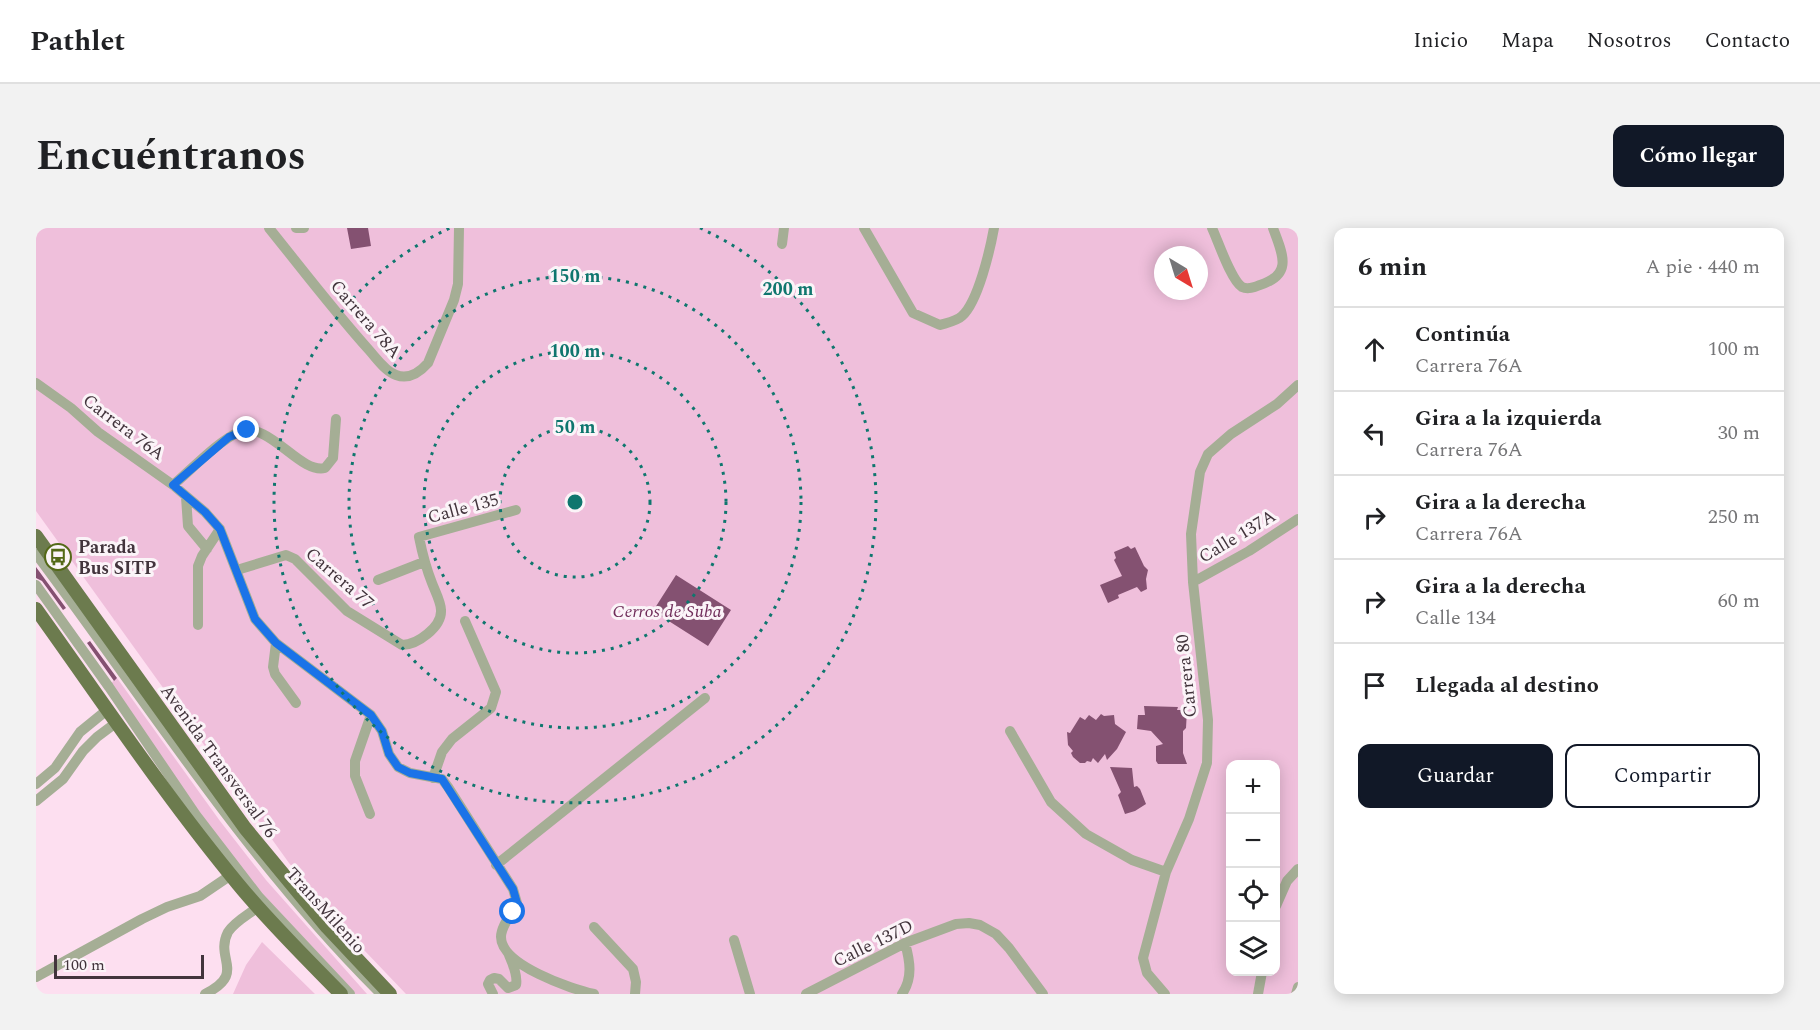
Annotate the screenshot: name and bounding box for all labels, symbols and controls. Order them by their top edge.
text: Pathlet [30,20,125,63]
text: Inicio [1413,25,1468,57]
text: Mapa [1501,25,1554,57]
text: Nosotros [1587,25,1672,57]
text: Contacto [1705,25,1790,57]
text: Encuéntranos [36,125,306,188]
button: Cómo llegar [1613,125,1784,187]
north arrow [1154,246,1208,300]
text: 6 min [1358,247,1427,287]
text: A pie · 440 m [1646,252,1760,282]
text: 150 m [549,263,601,290]
street label: Carrera 78A [324,274,408,365]
text: 200 m [762,276,814,303]
text: Continúa [1415,318,1510,351]
icon: ahead [1358,333,1391,366]
text: 100 m [1708,334,1760,364]
text: 100 m [549,338,601,365]
text: Carrera 76A [1415,351,1523,381]
street label: Carrera 76A [77,387,171,467]
text: Gira a la izquierda [1415,402,1602,435]
text: 50 m [555,414,595,441]
route end [233,416,259,442]
icon: left [1358,417,1391,450]
text: 30 m [1718,418,1760,448]
text: Carrera 76A [1415,435,1523,465]
street label: Calle 135 [425,486,502,531]
text: Gira a la derecha [1415,486,1586,519]
centre of rings [565,492,585,512]
icon: right [1358,501,1391,534]
text: 250 m [1708,502,1760,532]
street label: Calle 137A [1193,503,1281,570]
text: Carrera 76A [1415,519,1523,549]
place label: Parada Bus SITP [78,534,156,582]
street label: Carrera 77 [299,541,380,616]
bus stop icon: Parada Bus SITP [43,542,73,572]
text: Gira a la derecha [1415,570,1586,603]
icon: right [1358,585,1391,618]
text: 60 m [1718,586,1760,616]
park label: Cerros de Suba [612,598,722,625]
text: Calle 134 [1415,603,1496,633]
street label: Carrera 80 [1169,633,1204,719]
icon: arrive [1358,669,1391,702]
text: Llegada al destino [1415,669,1599,702]
street label: Avenida Transversal 76 [154,679,284,844]
button: Guardar [1358,744,1553,808]
button: Compartir [1565,744,1760,808]
map controls [1226,760,1280,976]
button: + [1226,760,1280,814]
button: − [1226,814,1280,868]
street label: TransMilenio [279,861,372,960]
button: locate [1226,868,1280,922]
route start [499,898,525,924]
street label: Calle 137D [828,912,918,975]
button: layers [1226,922,1280,976]
scale bar [54,952,204,980]
text: 100 m [63,953,105,977]

